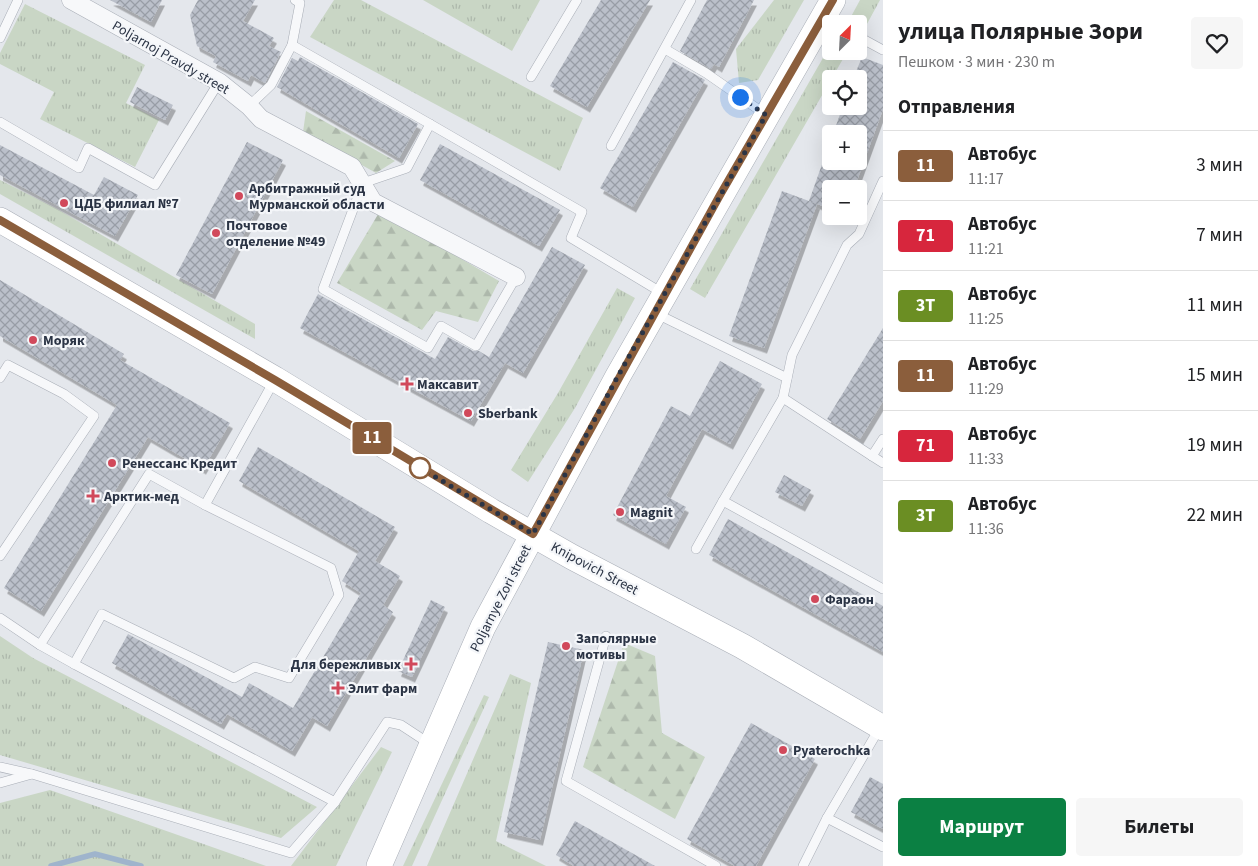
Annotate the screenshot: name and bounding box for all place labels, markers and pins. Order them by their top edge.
place label: Арбитражный суд Мурманской области [248,179,385,215]
marker: Арбитражный суд Мурманской области [233,190,245,202]
place label: ЦДБ филиал №7 [74,194,179,214]
marker: ЦДБ филиал №7 [58,197,70,209]
place label: Почтовое отделение №49 [226,216,325,252]
marker: Почтовое отделение №49 [210,227,222,239]
place label: Моряк [43,331,85,351]
marker: Моряк [27,334,39,346]
place label: Максавит [417,375,479,395]
marker: Максавит [401,378,413,390]
place label: Sberbank [478,404,538,424]
marker: Sberbank [462,407,474,419]
place label: Ренессанс Кредит [122,454,237,474]
marker: Ренессанс Кредит [106,457,118,469]
unlabelled marker [409,457,431,479]
place label: Арктик-мед [103,487,180,507]
marker: Арктик-мед [86,489,100,503]
place label: Magnit [630,503,673,523]
marker: Magnit [614,506,626,518]
place label: Фараон [825,590,874,610]
marker: Фараон [809,593,821,605]
place label: Заполярные мотивы [576,629,656,665]
marker: Заполярные мотивы [560,640,572,652]
place label: Для бережливых [291,655,401,675]
marker: Для бережливых [405,658,417,670]
place label: Элит фарм [348,679,417,699]
marker: Элит фарм [332,682,344,694]
place label: Pyaterochka [793,741,871,761]
marker: Pyaterochka [777,744,789,756]

